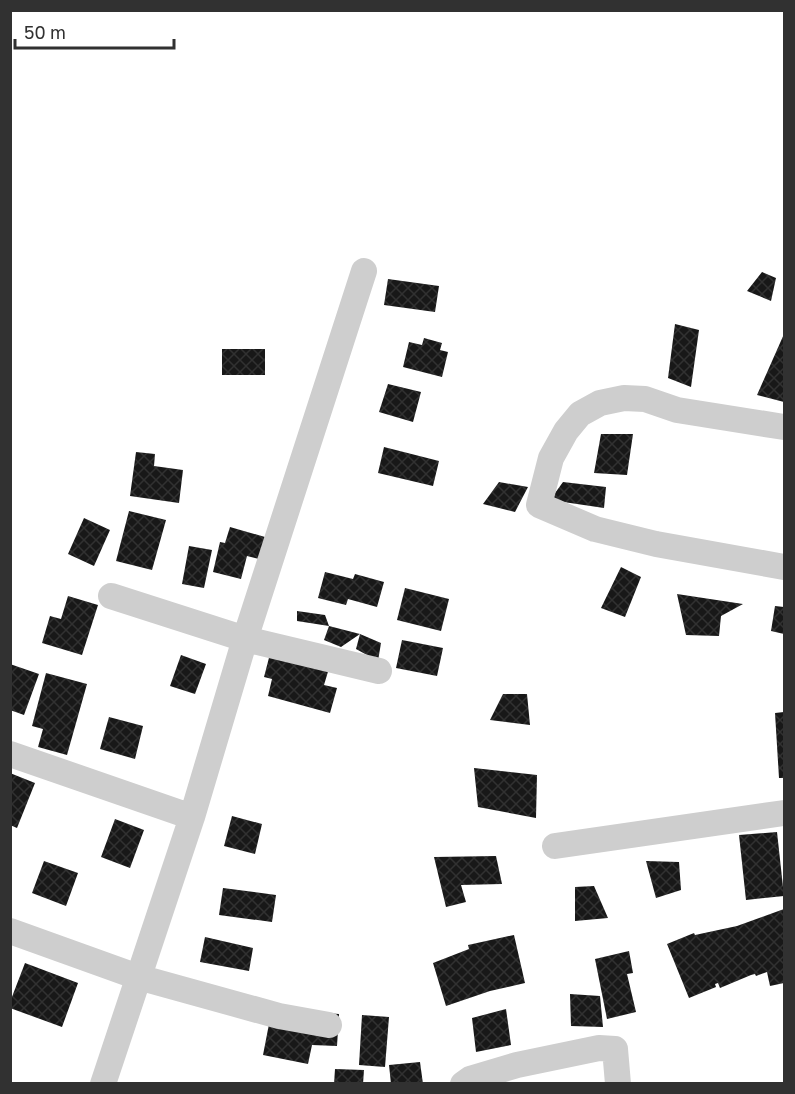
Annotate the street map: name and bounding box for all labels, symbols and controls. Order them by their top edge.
scale bar [15,12,174,50]
text: 50 m [24,21,66,43]

